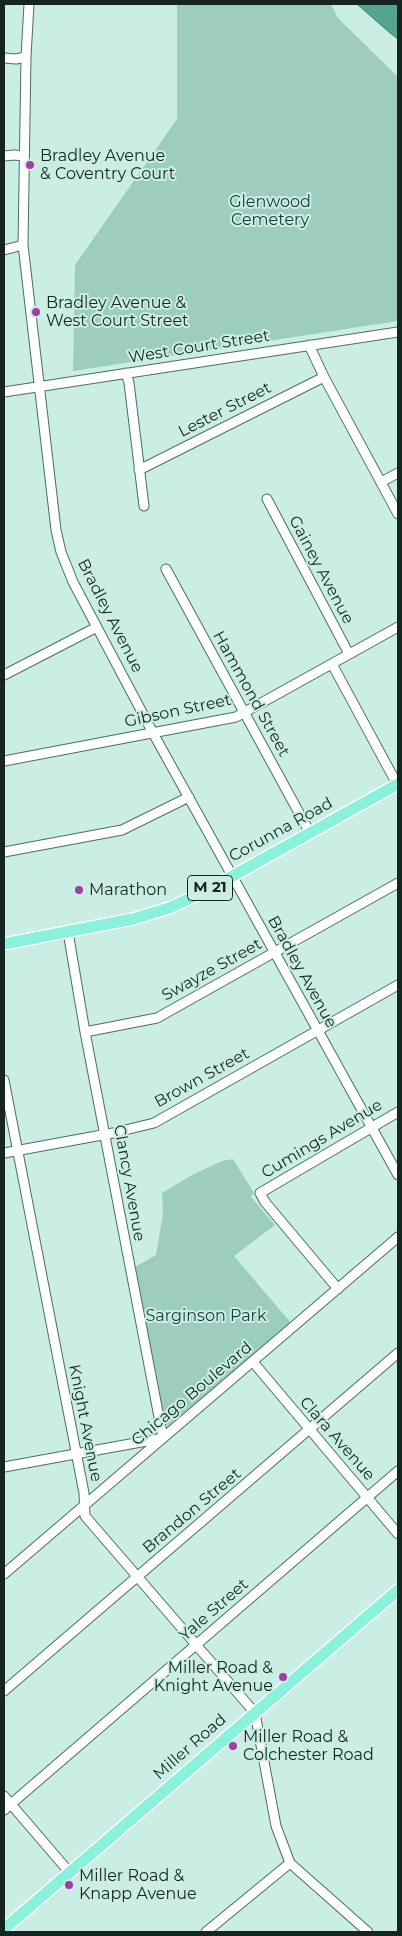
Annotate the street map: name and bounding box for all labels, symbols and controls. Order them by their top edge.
place label: Bradley Avenue & Coventry Court [40,146,175,184]
marker: Bradley Avenue & Coventry Court [24,159,36,171]
park label: Glenwood Cemetery [229,192,311,230]
place label: Bradley Avenue & West Court Street [46,293,189,331]
marker: Bradley Avenue & West Court Street [30,306,42,318]
street label: West Court Street [127,326,271,368]
street label: Lester Street [175,378,275,442]
street label: Gainey Avenue [284,513,358,627]
street label: Bradley Avenue [73,556,147,676]
street label: Hammond Street [209,628,293,760]
street label: Gibson Street [123,690,233,732]
street label: Corunna Road [226,794,336,866]
road number: M 21 [188,876,232,900]
place label: Marathon [89,880,167,900]
marker: Marathon [73,884,85,896]
street label: Bradley Avenue [263,913,341,1031]
street label: Swayze Street [159,935,265,1005]
street label: Brown Street [151,1044,253,1112]
street label: Cumings Avenue [258,1095,386,1183]
street label: Clancy Avenue [109,1123,149,1243]
park label: Sarginson Park [146,1306,266,1326]
street label: Chicago Boulevard [128,1338,256,1450]
street label: Knight Avenue [64,1363,106,1483]
street label: Clara Avenue [295,1393,379,1485]
street label: Brandon Street [139,1464,245,1558]
street label: Yale Street [176,1575,252,1645]
place label: Miller Road & Knight Avenue [154,1658,273,1696]
marker: Miller Road & Knight Avenue [277,1671,289,1683]
street label: Miller Road [150,1710,230,1784]
place label: Miller Road & Colchester Road [243,1727,374,1765]
marker: Miller Road & Colchester Road [227,1740,239,1752]
place label: Miller Road & Knapp Avenue [79,1866,197,1904]
marker: Miller Road & Knapp Avenue [63,1879,75,1891]

